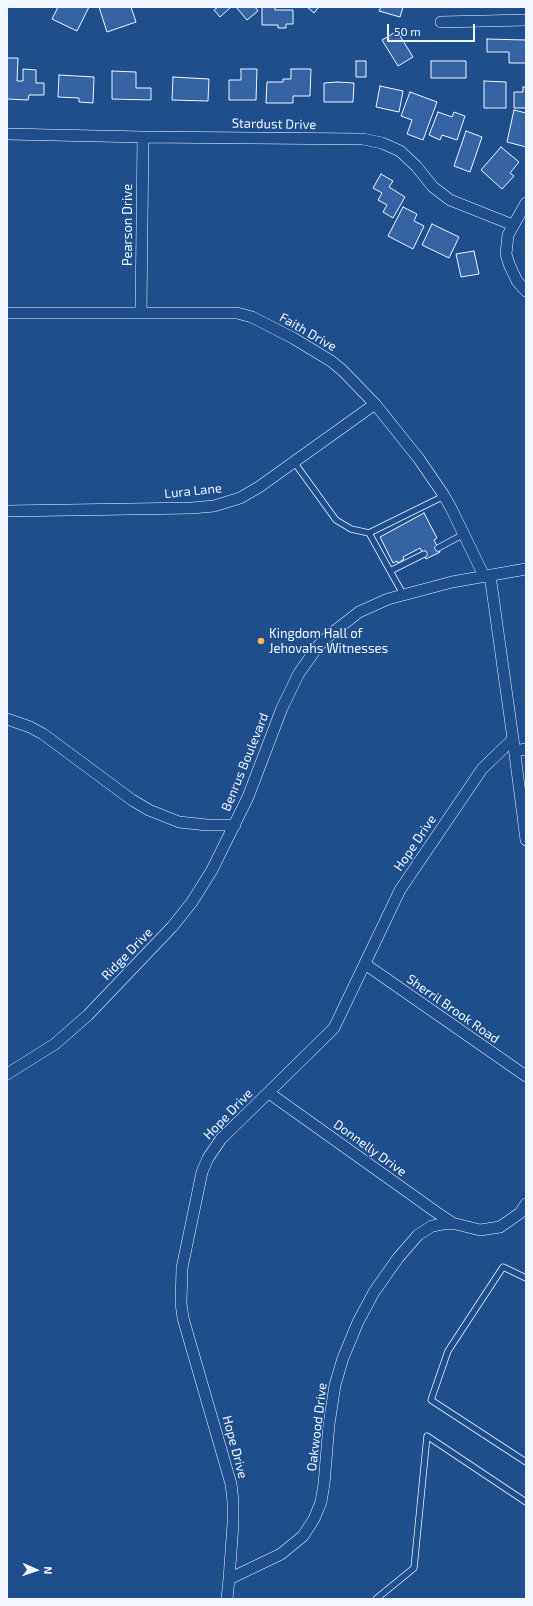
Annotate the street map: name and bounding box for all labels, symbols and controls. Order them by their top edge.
scale bar [389,16,477,42]
text: 50 m [394,24,421,38]
street label: Stardust Drive [232,115,316,133]
street label: Pearson Drive [120,184,136,266]
street label: Faith Drive [277,309,339,355]
street label: Lura Lane [163,480,223,502]
place label: Kingdom Hall of Jehovahs Witnesses [269,626,388,657]
marker: Kingdom Hall of Jehovahs Witnesses [256,636,266,646]
street label: Benrus Boulevard [218,710,272,814]
street label: Hope Drive [391,812,439,874]
street label: Ridge Drive [98,925,156,983]
street label: Sherril Brook Road [404,971,502,1047]
street label: Hope Drive [200,1085,256,1143]
street label: Donnelly Drive [331,1116,409,1180]
street label: Oakwood Drive [304,1382,330,1472]
street label: Hope Drive [219,1414,251,1480]
north arrow [16,1550,56,1590]
text: N [42,1566,55,1575]

